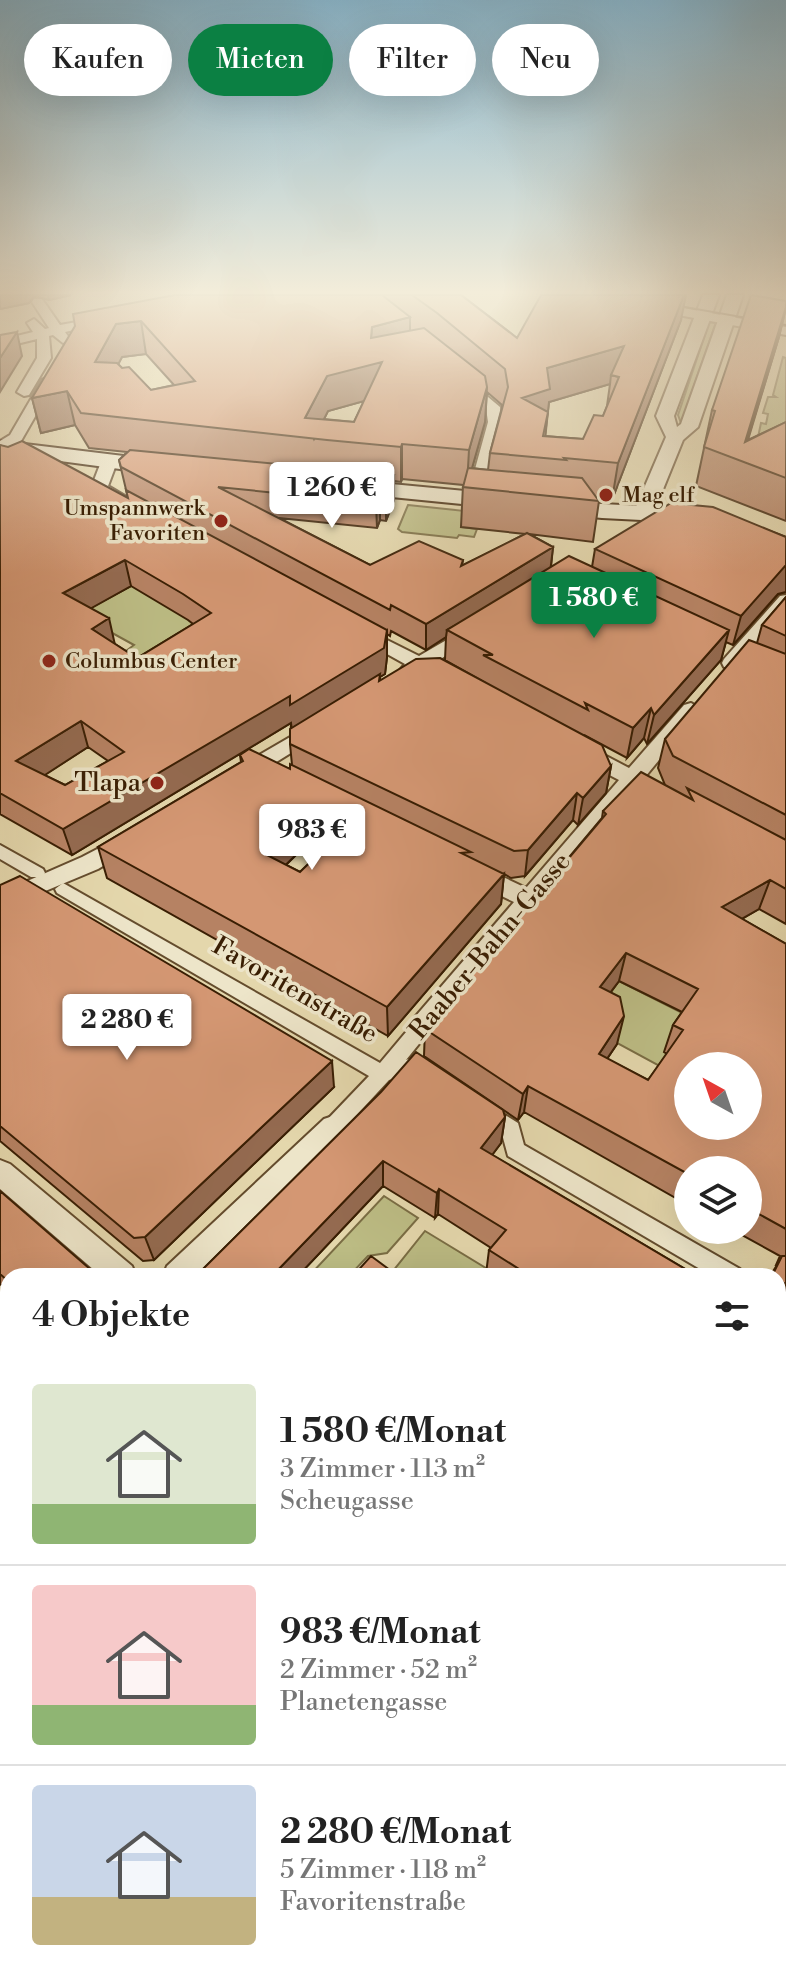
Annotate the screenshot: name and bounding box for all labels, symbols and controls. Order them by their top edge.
chip: Kaufen [24,24,172,96]
chip: Mieten [188,24,333,96]
chip: Filter [349,24,476,96]
chip: Neu [492,24,599,96]
pin: 1 260 € [258,462,406,530]
text: 1 260 € [287,472,377,504]
place label: Mag elf [622,482,695,509]
marker: Mag elf [597,486,615,504]
place label: Umspannwerk Favoriten [63,495,207,547]
marker: Umspannwerk Favoriten [212,512,230,530]
pin: 1 580 € [520,572,668,640]
text: 1 580 € [549,582,639,614]
place label: Columbus Center [65,648,238,675]
marker: Columbus Center [40,652,58,670]
place label: Tlapa [74,767,142,799]
marker: Tlapa [148,774,166,792]
pin: 983 € [256,804,368,872]
text: 983 € [277,814,347,846]
street label: Raaber-Bahn-Gasse [402,846,578,1046]
street label: Favoritenstraße [207,930,383,1050]
pin: 2 280 € [53,994,201,1062]
text: 2 280 € [80,1004,174,1036]
north arrow [674,1052,762,1140]
map controls [674,1052,762,1244]
button: layers [674,1156,762,1244]
icon: filters [710,1294,754,1338]
text: 4 Objekte [32,1295,190,1337]
text: 1 580 €/Monat [280,1411,506,1453]
icon: home [96,1416,192,1512]
text: 3 Zimmer · 113 m² [280,1453,485,1485]
text: Scheugasse [280,1485,414,1517]
text: 983 €/Monat [280,1612,480,1654]
icon: home [96,1617,192,1713]
text: 2 Zimmer · 52 m² [280,1654,477,1686]
text: Planetengasse [280,1686,447,1718]
text: 2 280 €/Monat [280,1812,511,1854]
icon: home [96,1817,192,1913]
text: 5 Zimmer · 118 m² [280,1854,486,1886]
text: Favoritenstraße [280,1886,466,1918]

